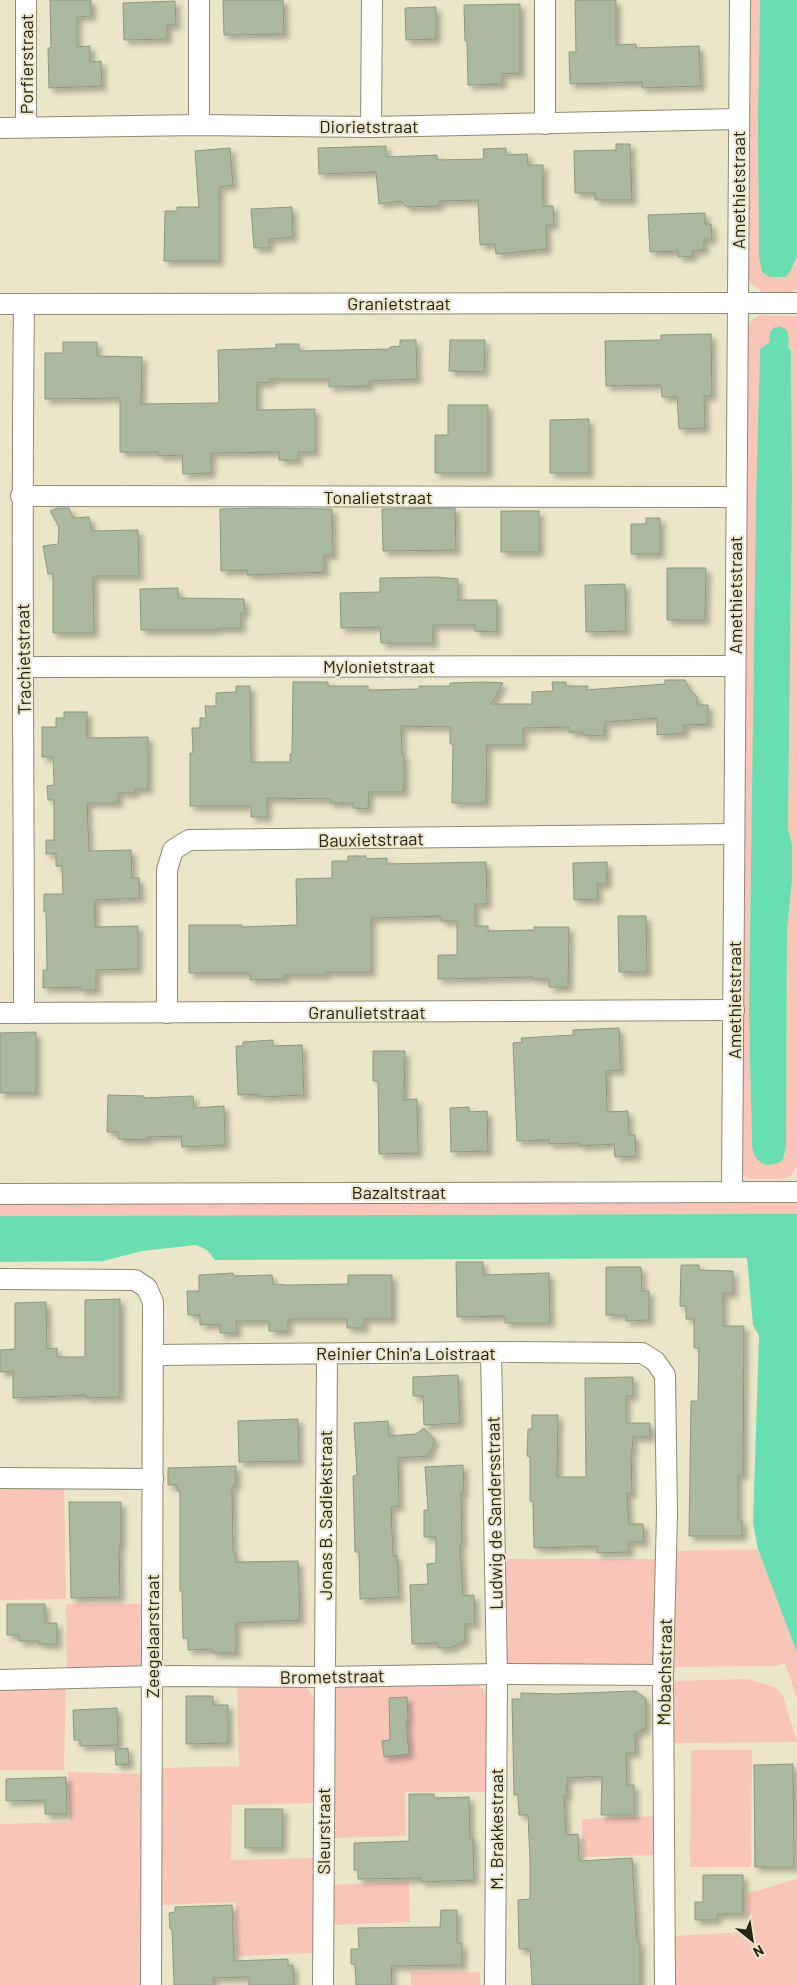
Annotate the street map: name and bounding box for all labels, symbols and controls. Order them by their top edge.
street label: Porfierstraat [15,14,37,114]
street label: Diorietstraat [319,115,419,137]
street label: Amethietstraat [727,131,749,249]
street label: Granietstraat [347,292,451,314]
street label: Tonalietstraat [323,486,433,508]
street label: Amethietstraat [724,536,746,654]
street label: Trachietstraat [11,603,35,715]
street label: Mylonietstraat [323,655,435,677]
street label: Bauxietstraat [318,827,424,851]
street label: Amethietstraat [723,941,745,1059]
street label: Granulietstraat [308,1001,426,1023]
street label: Bazaltstraat [352,1181,446,1203]
street label: Reinier Chin'a Loistraat [316,1342,496,1364]
street label: Ludwig de Sandersstraat [481,1416,507,1610]
street label: Jonas B. Sadiekstraat [314,1430,336,1600]
street label: Zeegelaarstraat [141,1574,163,1698]
street label: Mobachstraat [652,1618,676,1726]
street label: Brometstraat [279,1664,385,1688]
street label: M. Brakkestraat [485,1768,507,1890]
street label: Sleurstraat [312,1788,334,1874]
north arrow [727,1915,777,1965]
text: N [750,1942,767,1961]

